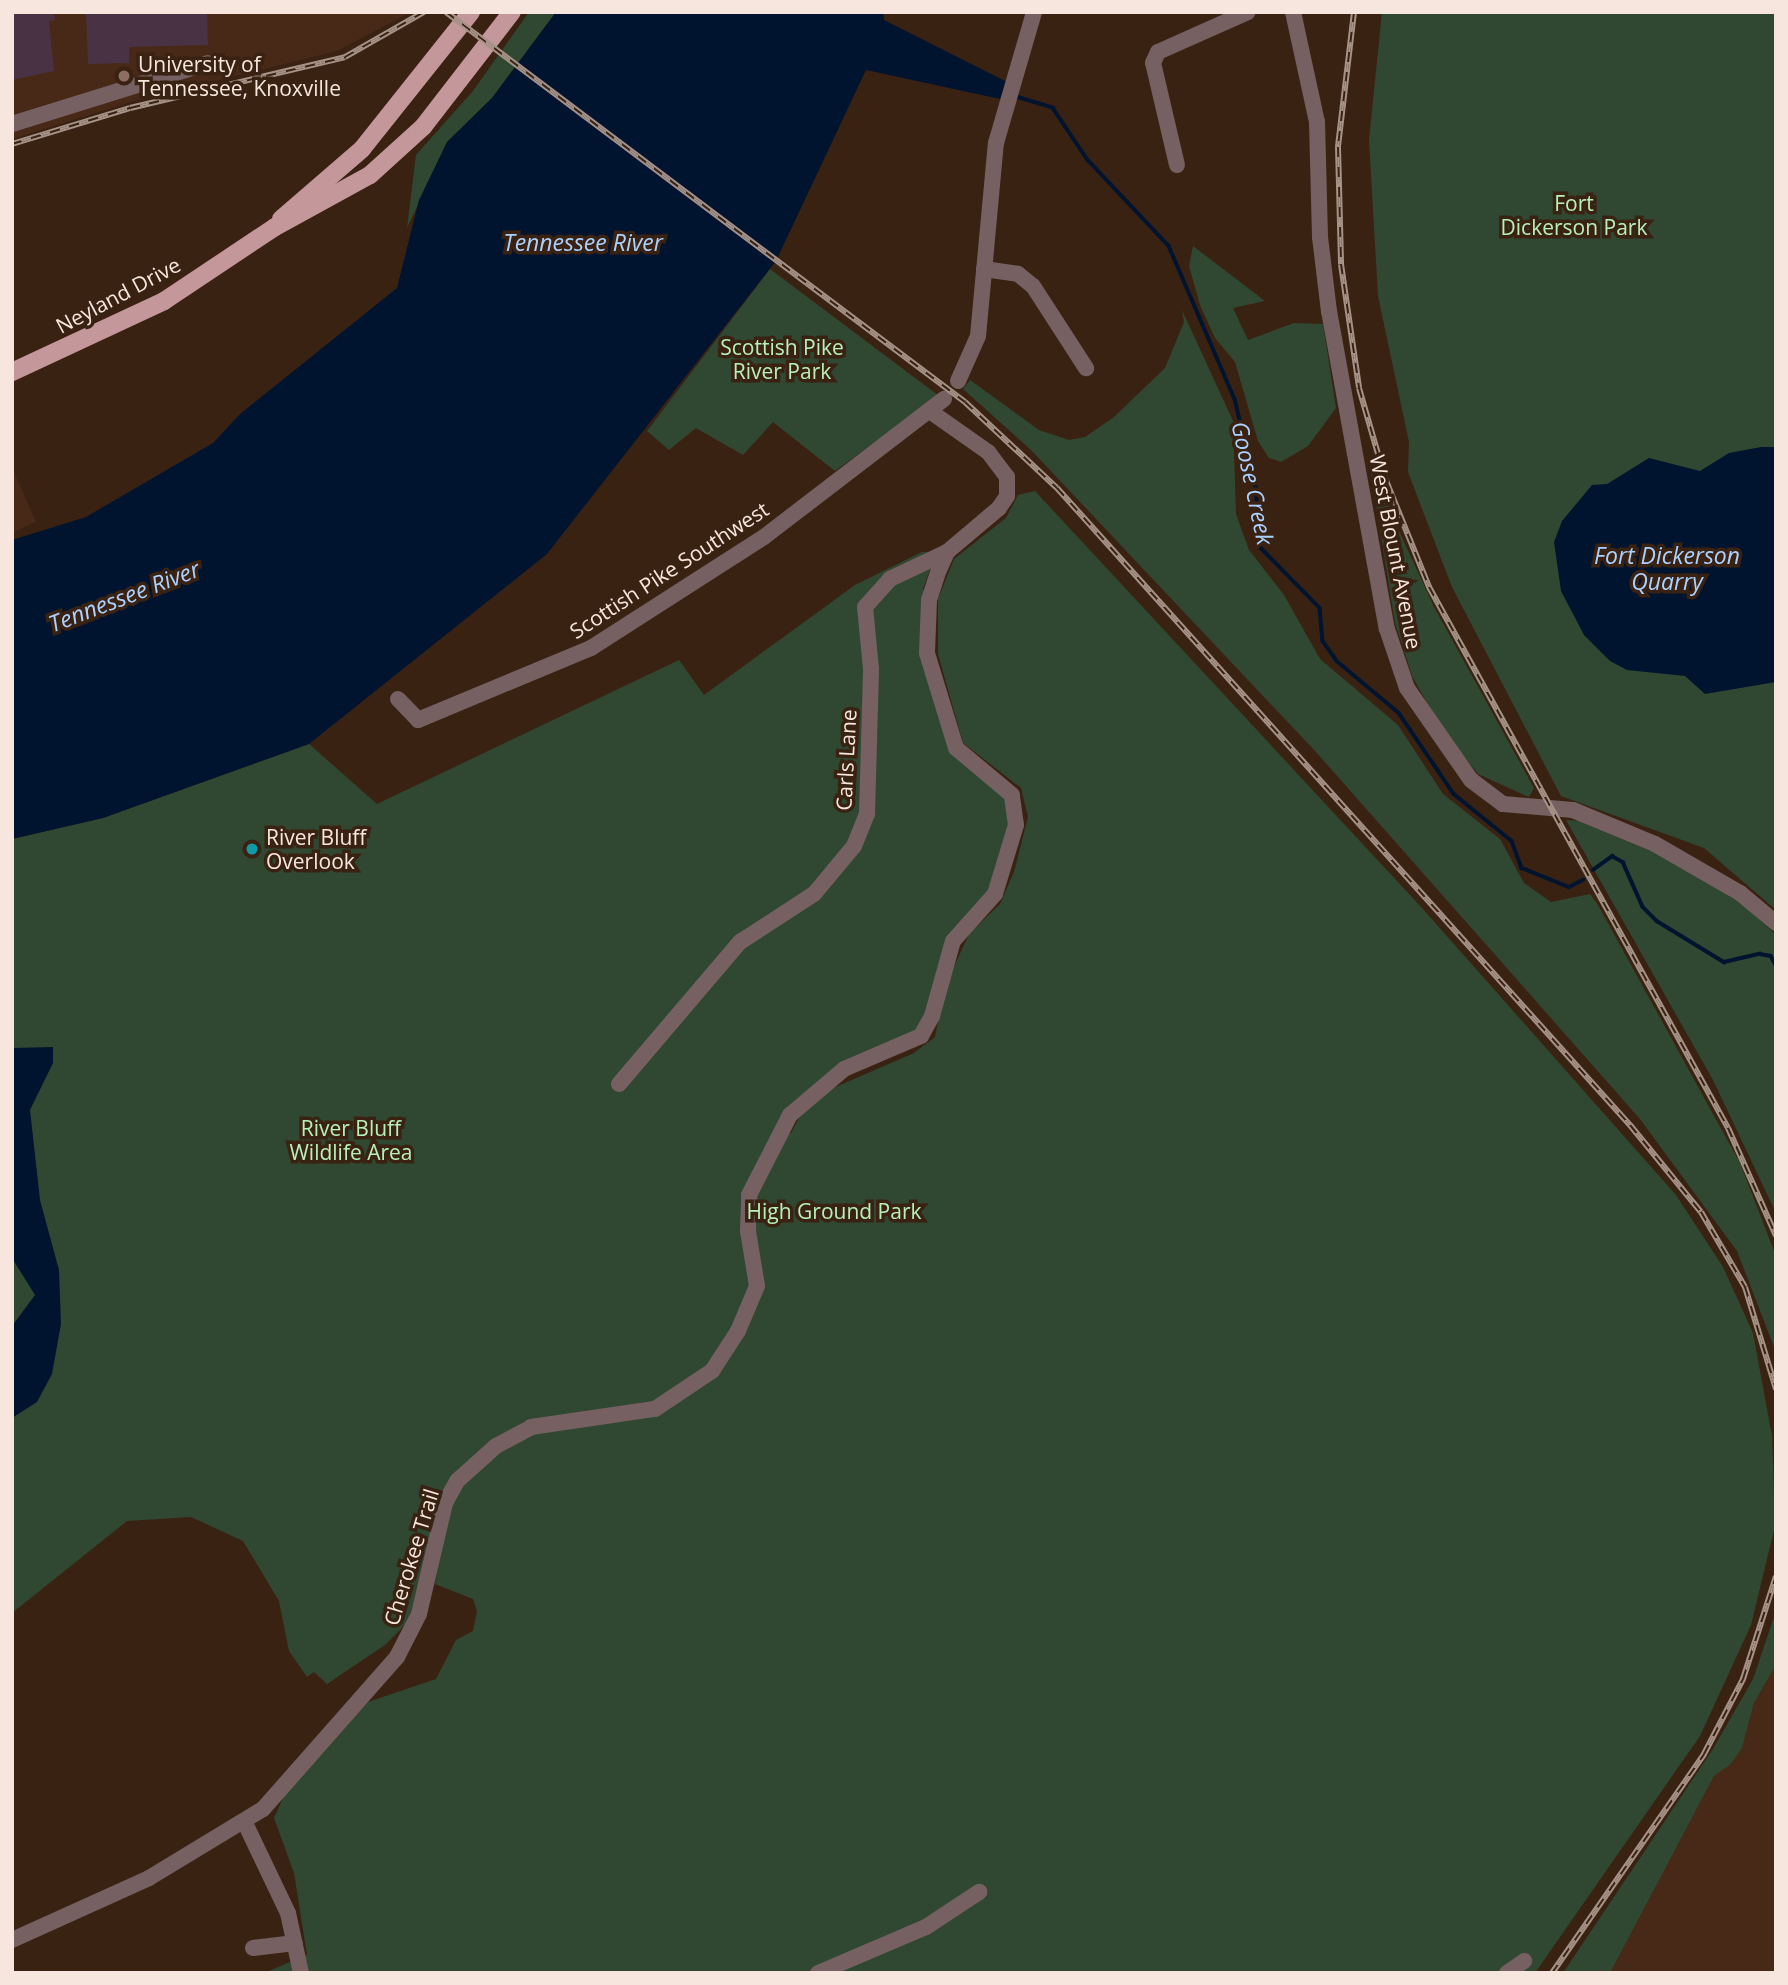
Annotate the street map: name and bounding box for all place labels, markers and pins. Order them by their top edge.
place label: University of Tennessee, Knoxville [138,51,341,101]
marker: University of Tennessee, Knoxville [116,68,132,84]
place label: River Bluff Overlook [266,824,366,874]
marker: River Bluff Overlook [244,841,260,857]

